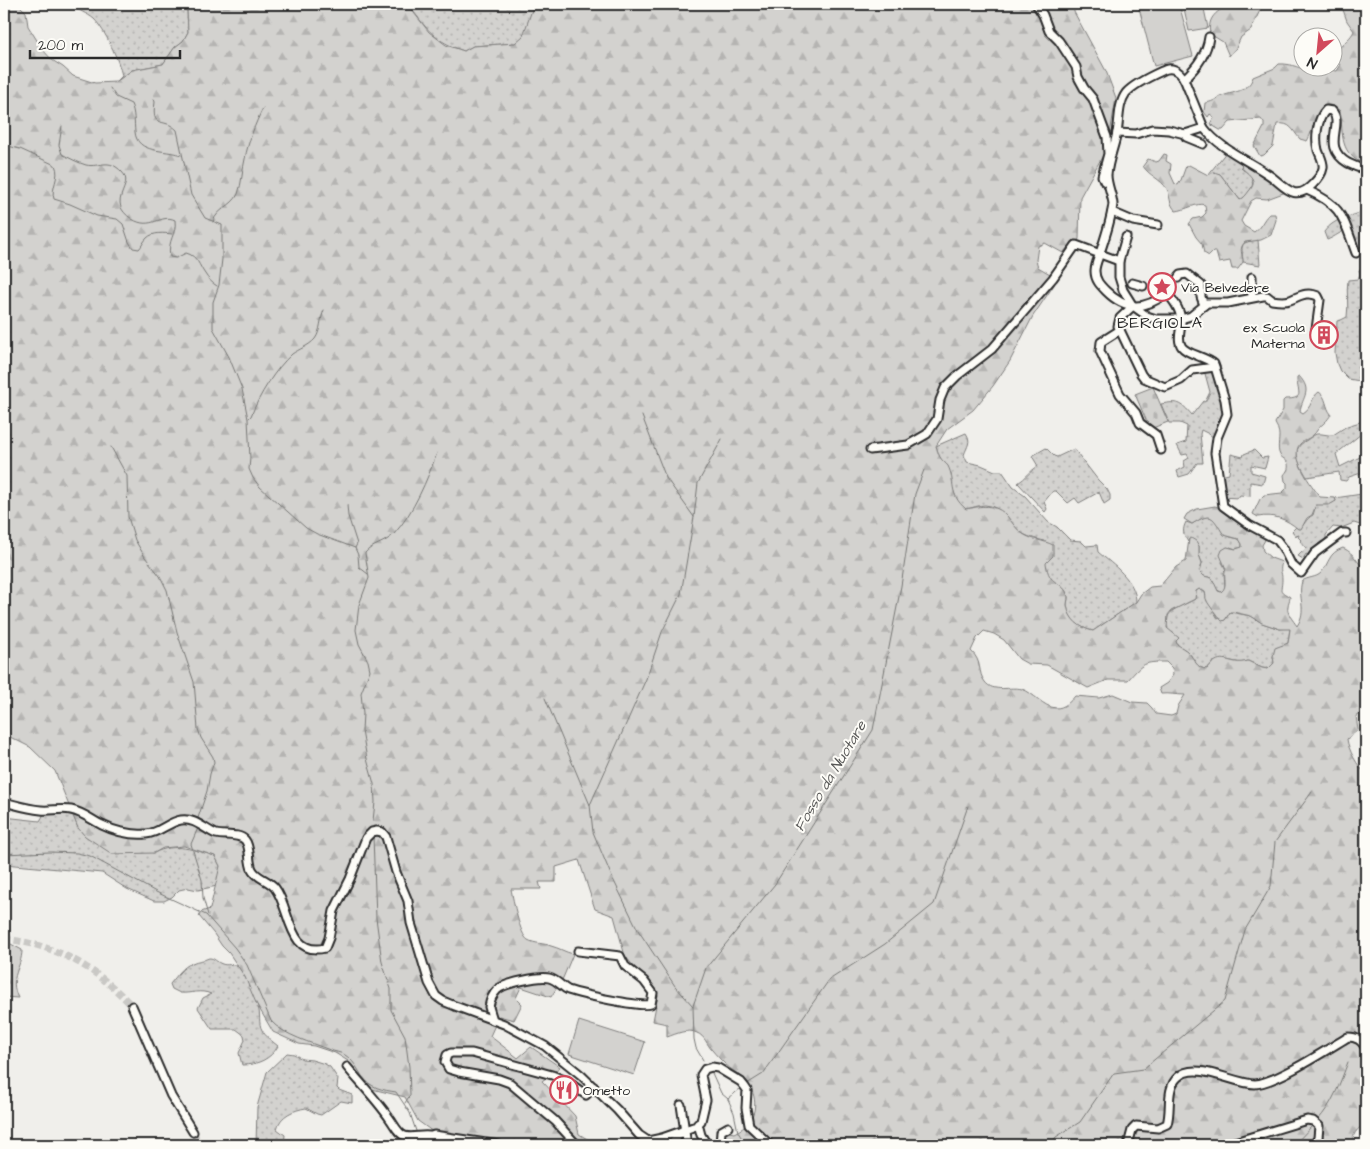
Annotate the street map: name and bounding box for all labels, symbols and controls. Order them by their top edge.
scale bar [30,28,180,60]
north arrow [1292,28,1342,78]
text: 200 m [38,35,84,56]
text: N [1304,52,1321,74]
place icon: Via Belvedere [1147,272,1177,302]
place label: Via Belvedere [1181,278,1270,298]
district label: BERGIOLA [1117,312,1203,334]
place label: ex Scuola Materna [1243,318,1305,354]
building icon: ex Scuola Materna [1309,320,1339,350]
water label: Fosso da Nuotare [789,716,872,835]
restaurant icon: Ometto [549,1075,579,1105]
place label: Ometto [583,1081,630,1101]

